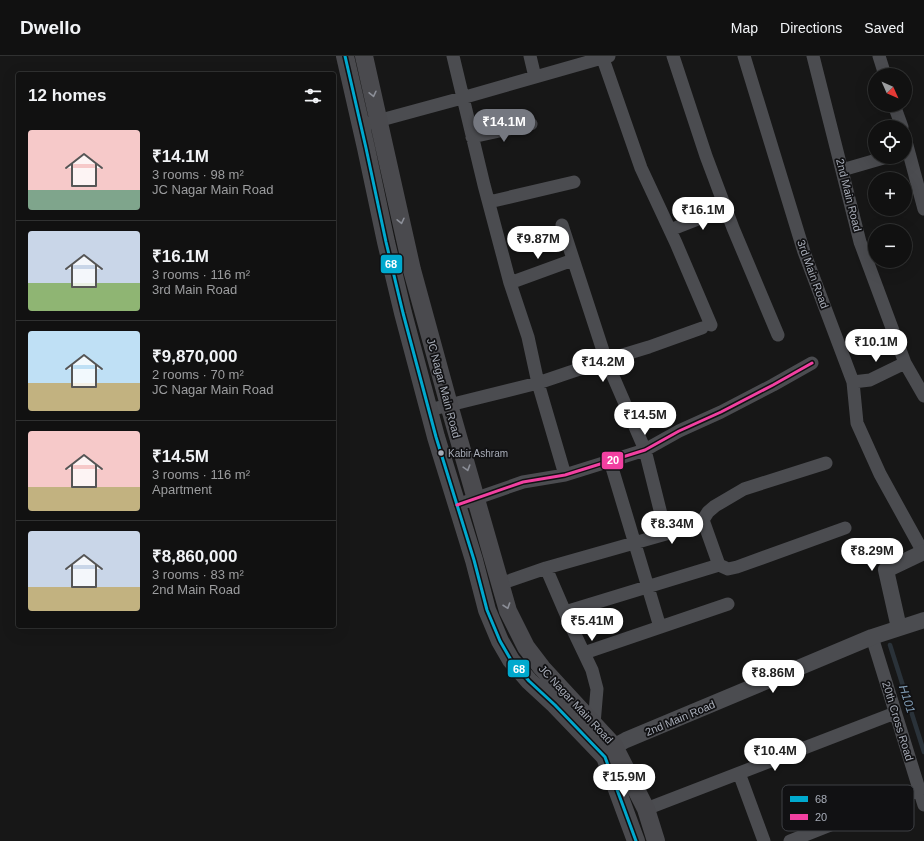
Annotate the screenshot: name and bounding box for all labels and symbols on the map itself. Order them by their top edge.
north arrow [868,68,912,112]
one-way arrow [368,90,377,97]
pin: ₹14.1M [471,109,537,143]
street label: 2nd Main Road [834,157,864,233]
pin: ₹16.1M [670,197,736,231]
one-way arrow [397,218,405,224]
pin: ₹9.87M [505,226,571,260]
street label: 3rd Main Road [795,238,831,310]
line badge: 68 [380,254,403,274]
text: 68 [385,258,397,270]
pin: ₹10.1M [843,329,909,363]
street label: JC Nagar Main Road [425,337,463,439]
pin: ₹14.2M [570,349,636,383]
pin: ₹14.5M [612,402,678,436]
marker: Kabir Ashram [436,448,446,458]
place label: Kabir Ashram [448,448,508,459]
line badge: 20 [601,451,624,470]
text: 20 [607,454,619,466]
one-way arrow [462,465,471,472]
pin: ₹8.34M [639,511,705,545]
pin: ₹8.29M [839,538,905,572]
one-way arrow [502,603,511,610]
pin: ₹5.41M [559,608,625,642]
line badge: 68 [507,659,530,678]
pin: ₹8.86M [740,660,806,694]
street label: JC Nagar Main Road [537,662,615,746]
text: 68 [513,663,525,675]
street label: 20th Cross Road [880,680,916,762]
water label: H101 [896,683,918,715]
street label: 2nd Main Road [643,698,717,738]
pin: ₹10.4M [742,738,808,772]
pin: ₹15.9M [591,764,657,798]
legend [782,785,914,831]
text: 68 [815,793,827,805]
text: 20 [815,811,827,823]

